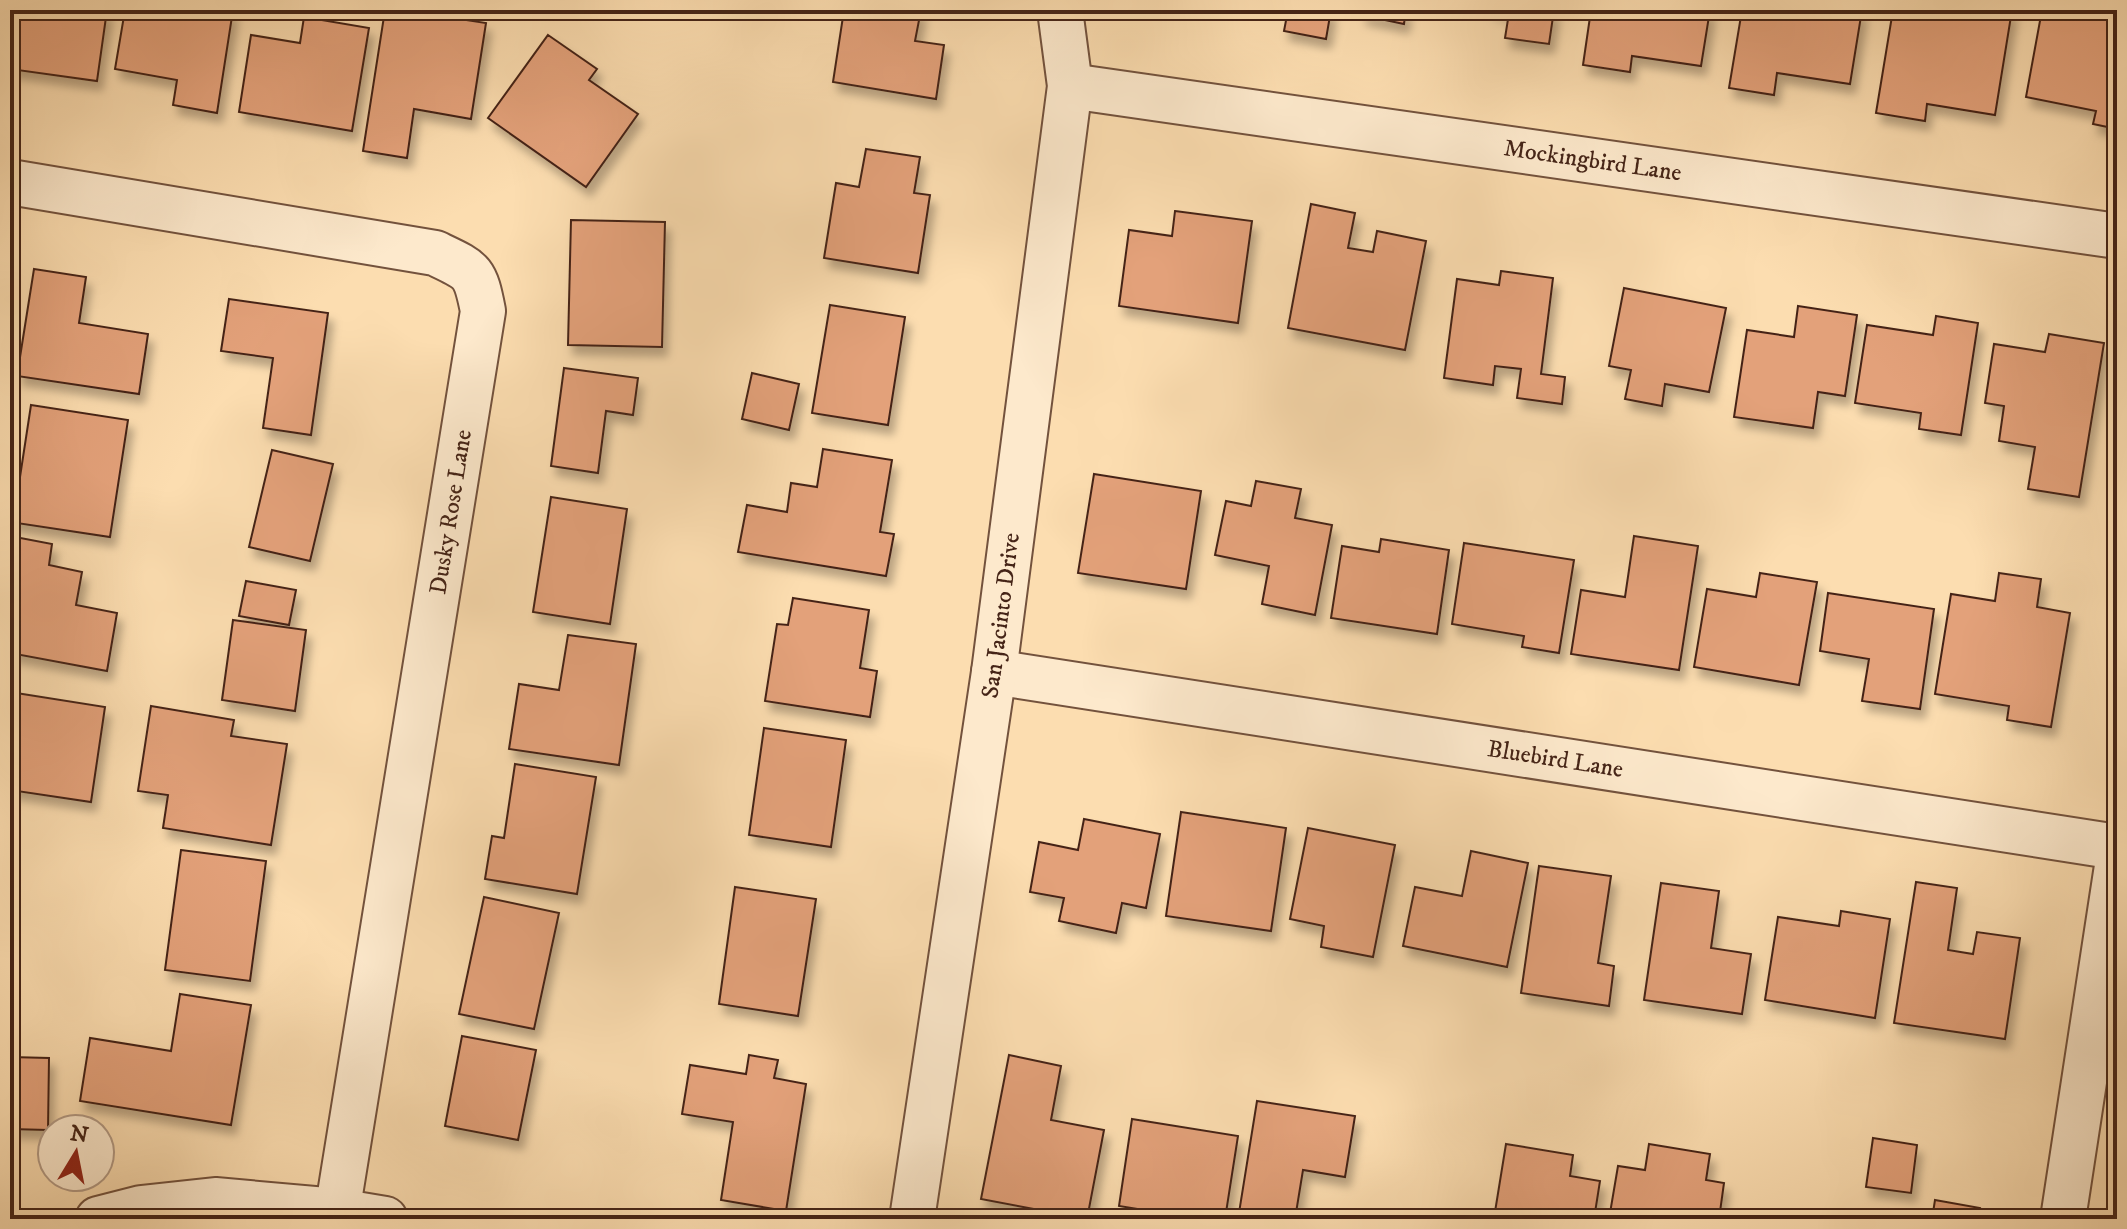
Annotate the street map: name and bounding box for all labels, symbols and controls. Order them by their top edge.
street label: Mockingbird Lane [1502,133,1684,188]
street label: Dusky Rose Lane [423,427,479,597]
street label: San Jacinto Drive [975,531,1027,700]
street label: Bluebird Lane [1485,734,1625,785]
north arrow [36,1113,116,1193]
text: N [68,1120,90,1150]

